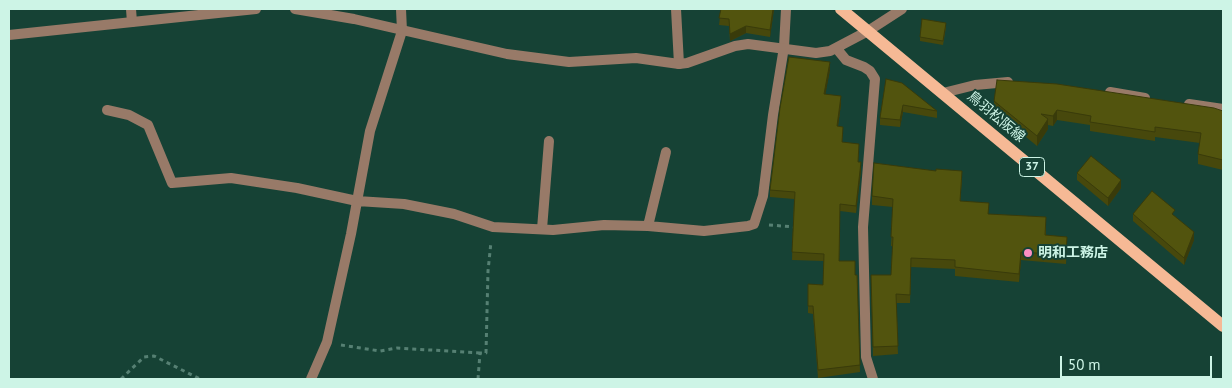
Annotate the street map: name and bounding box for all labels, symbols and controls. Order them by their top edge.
street label: 鳥羽松阪線 [964,88,1028,146]
road number: 37 [1020,158,1044,176]
place label: 明和工務店 [1038,245,1108,261]
marker: 明和工務店 [1022,247,1034,259]
scale bar [1062,346,1214,378]
text: 50 m [1068,355,1101,374]

